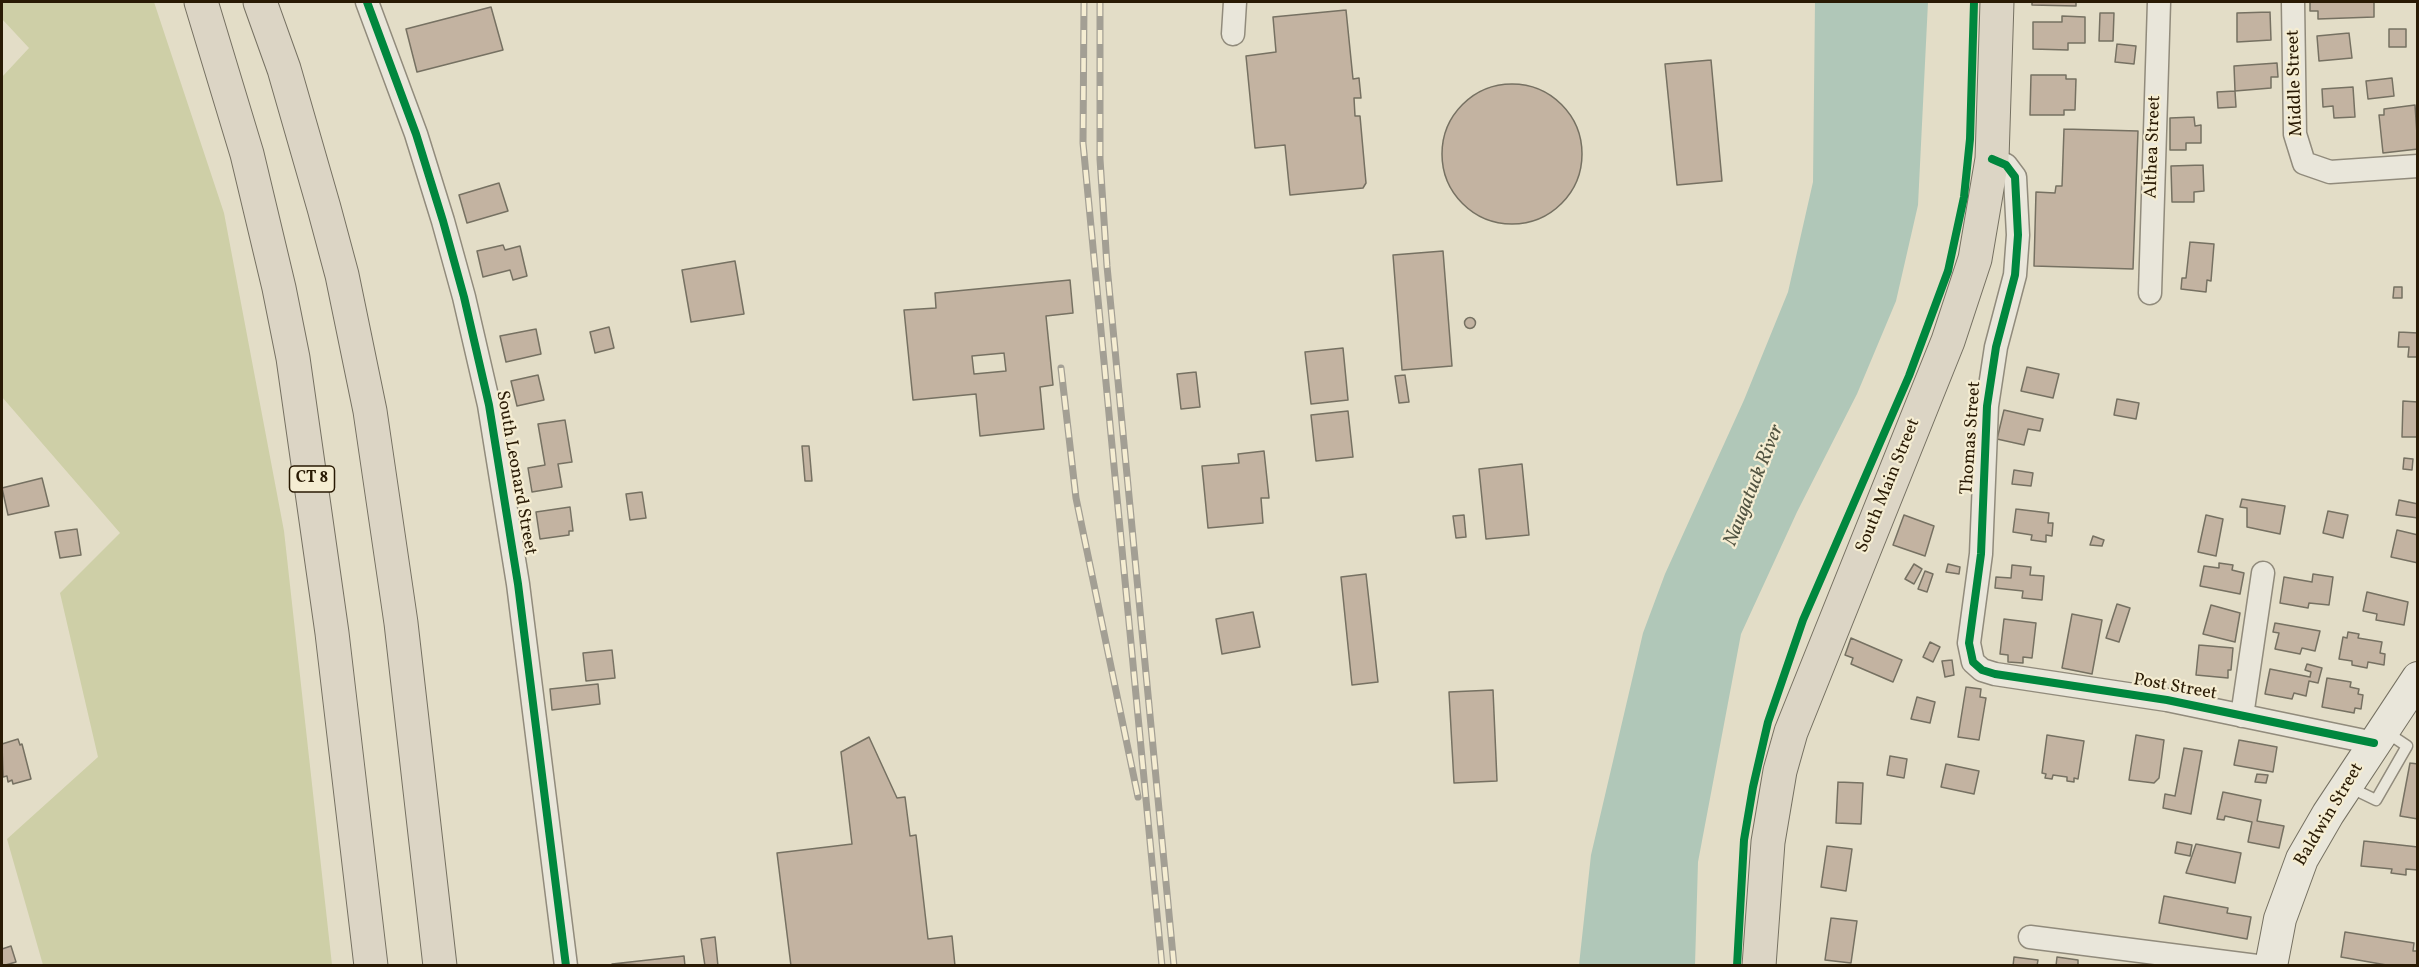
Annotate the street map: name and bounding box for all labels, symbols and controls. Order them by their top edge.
street label: Middle Street [2283,29,2309,137]
street label: Althea Street [2141,95,2167,199]
street label: Thomas Street [1957,380,1987,496]
street label: South Leonard Street [490,389,540,557]
street label: South Main Street [1852,416,1926,556]
water label: Naugatuck River [1720,422,1790,550]
road number: CT 8 [290,466,334,492]
street label: Post Street [2132,670,2218,706]
street label: Baldwin Street [2291,759,2369,871]

